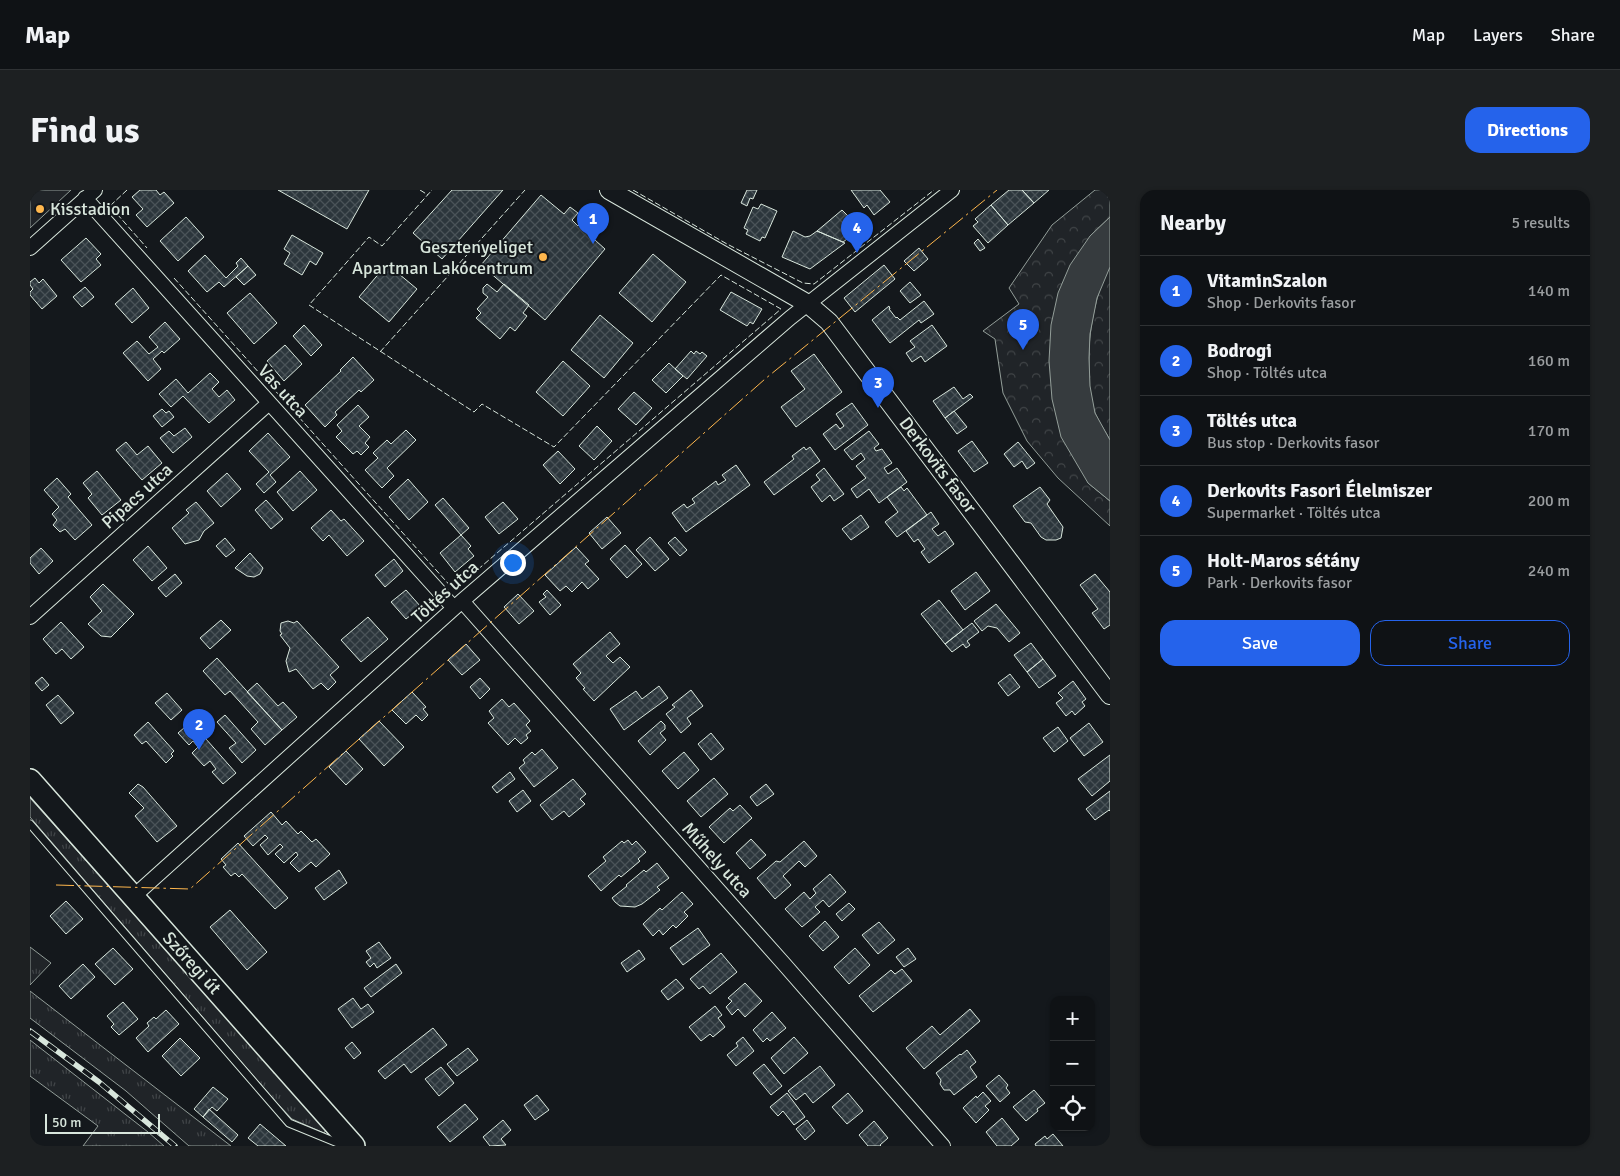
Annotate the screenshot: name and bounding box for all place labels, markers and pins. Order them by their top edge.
place label: Kisstadion [50,198,130,220]
marker: Kisstadion [34,203,46,215]
pin: 1 [577,203,609,244]
pin: 4 [841,212,873,253]
place label: Gesztenyeliget Apartman Lakócentrum [352,236,533,279]
marker: Gesztenyeliget Apartman Lakócentrum [537,251,549,263]
pin: 5 [1007,309,1039,350]
pin: 3 [862,367,894,408]
pin: 2 [183,709,215,750]

